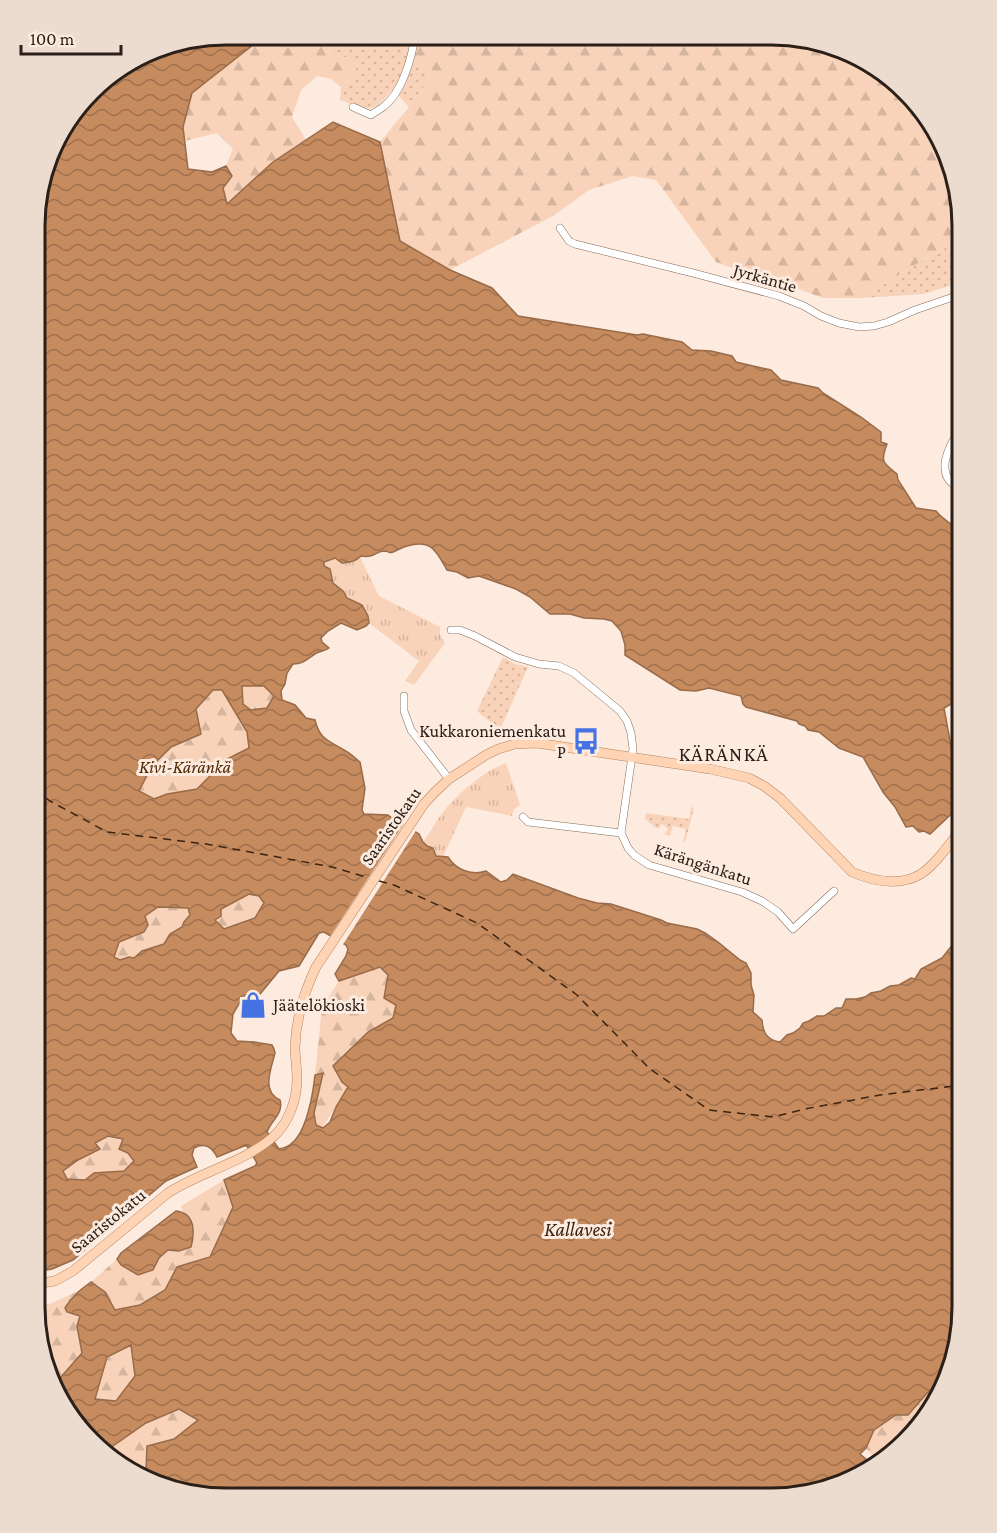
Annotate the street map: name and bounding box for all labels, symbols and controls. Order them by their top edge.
scale bar [21,18,122,56]
text: 100 m [30,29,75,49]
street label: Jyrkäntie [729,259,799,297]
place label: Kukkaroniemenkatu P [419,721,566,762]
bus stop icon: Kukkaroniemenkatu P [571,726,601,756]
district label: KÄRÄNKÄ [679,743,769,765]
park label: Kivi-Käränkä [139,757,232,777]
street label: Saaristokatu [357,783,425,869]
street label: Kärängänkatu [652,839,755,889]
shop icon: Jäätelökioski [238,990,268,1020]
place label: Jäätelökioski [271,995,365,1015]
street label: Saaristokatu [67,1185,150,1257]
water label: Kallavesi [544,1218,612,1240]

